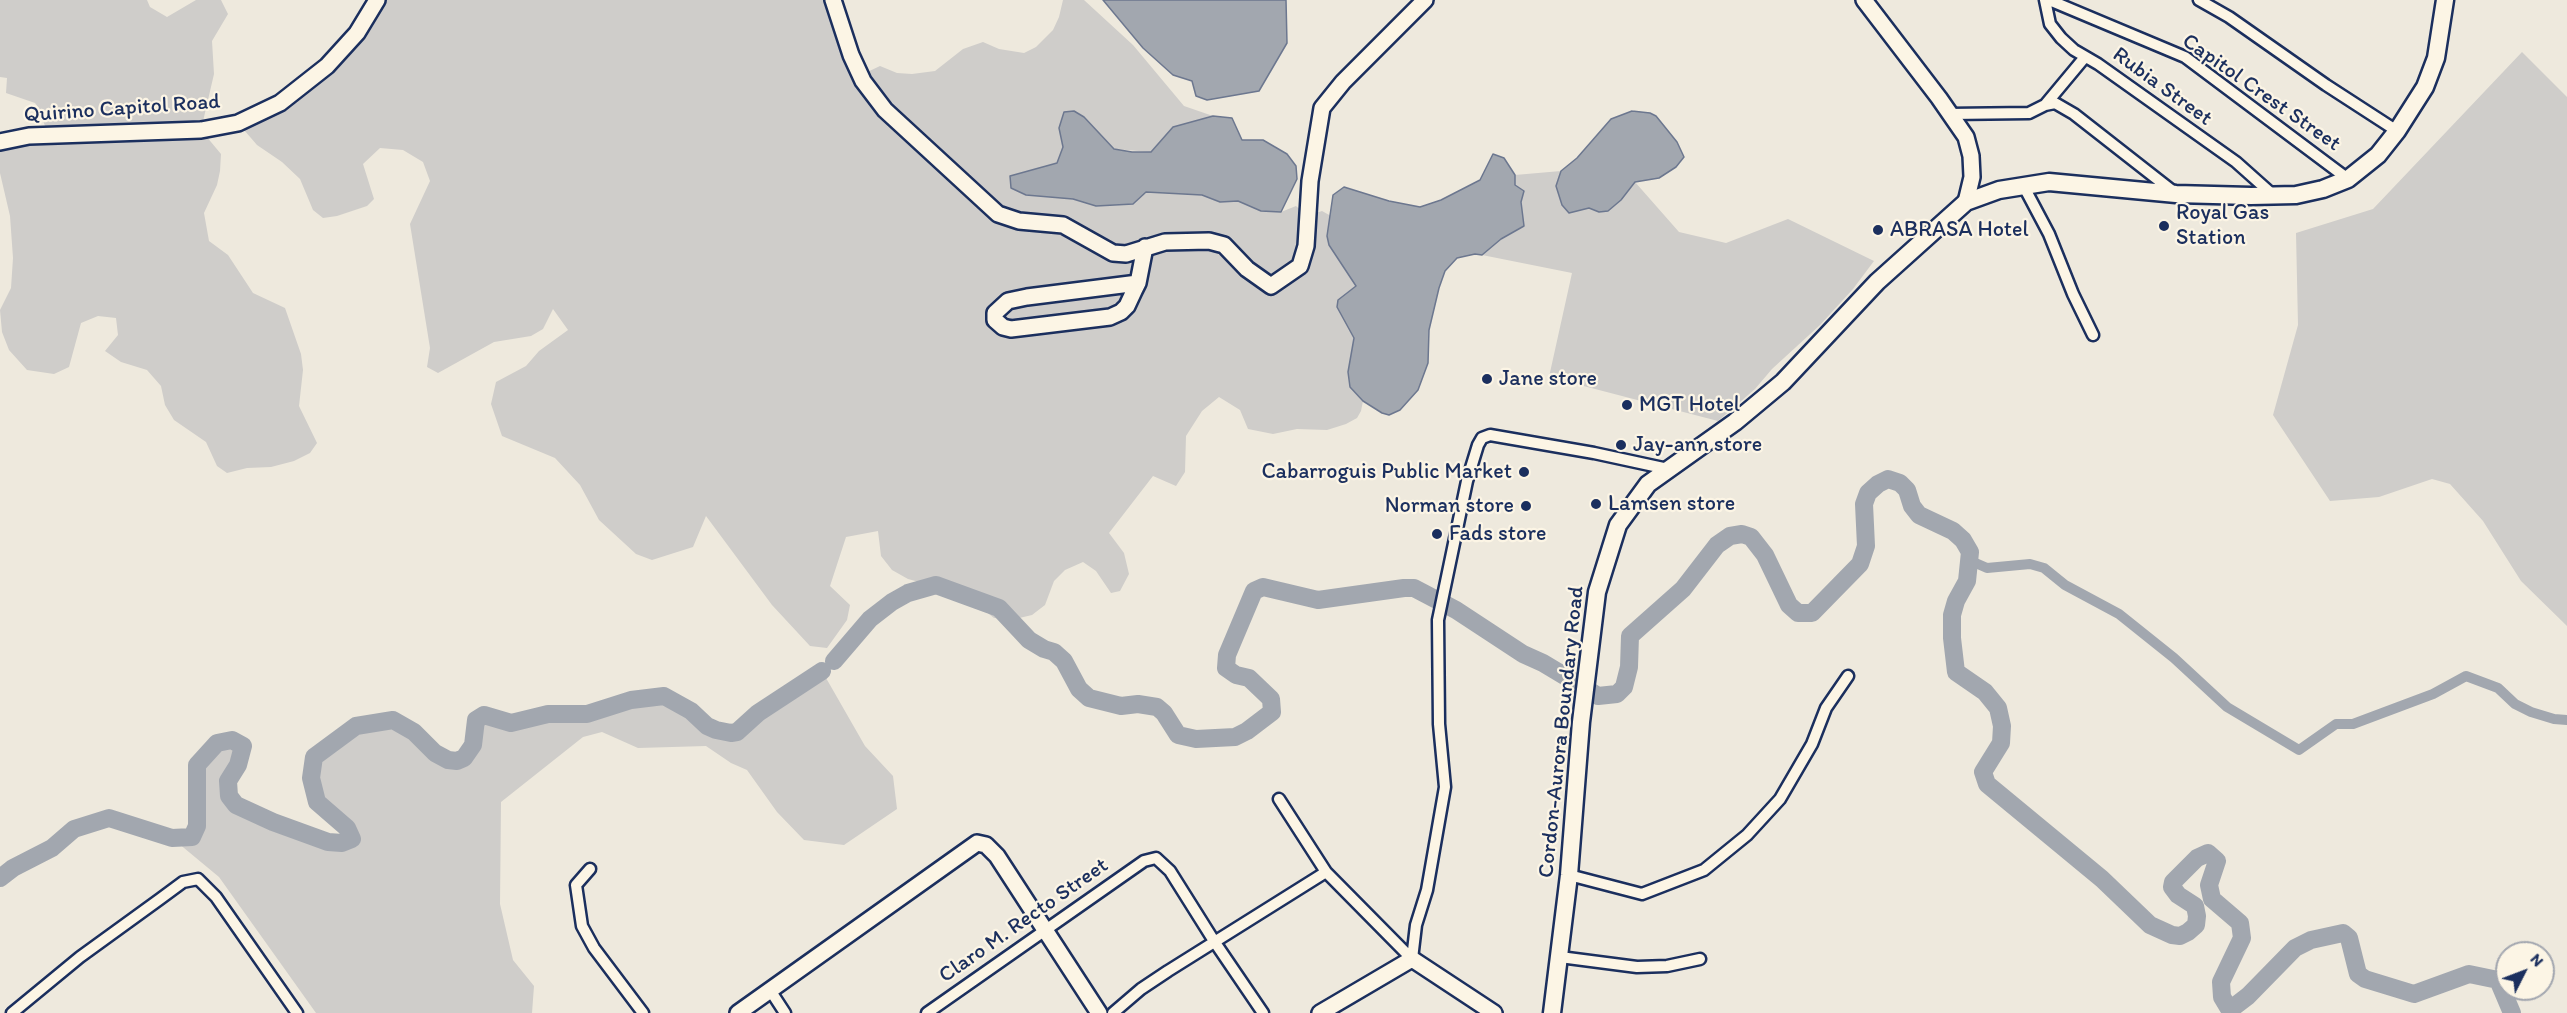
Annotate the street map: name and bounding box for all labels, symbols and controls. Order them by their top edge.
street label: Capitol Crest Street [2177,28,2345,158]
street label: Rubia Street [2107,42,2217,132]
street label: Quirino Capitol Road [23,89,221,129]
place label: Royal Gas Station [2176,200,2269,252]
place label: ABRASA Hotel [1890,217,2029,243]
marker: Royal Gas Station [2157,219,2171,233]
marker: ABRASA Hotel [1871,223,1885,237]
place label: Jane store [1499,366,1597,392]
marker: Jane store [1480,372,1494,386]
place label: MGT Hotel [1639,392,1740,418]
marker: MGT Hotel [1620,398,1634,412]
place label: Jay-ann store [1633,432,1762,458]
marker: Jay-ann store [1614,438,1628,452]
place label: Cabarroguis Public Market [1261,459,1512,485]
marker: Cabarroguis Public Market [1517,465,1531,479]
place label: Lamsen store [1608,491,1735,517]
place label: Norman store [1385,493,1514,519]
marker: Lamsen store [1589,497,1603,511]
marker: Norman store [1519,499,1533,513]
place label: Fads store [1449,521,1546,547]
marker: Fads store [1430,527,1444,541]
street label: Cordon-Aurora Boundary Road [1534,585,1590,879]
street label: Claro M. Recto Street [934,853,1114,989]
north arrow [2495,941,2555,1001]
text: N [2527,950,2548,970]

